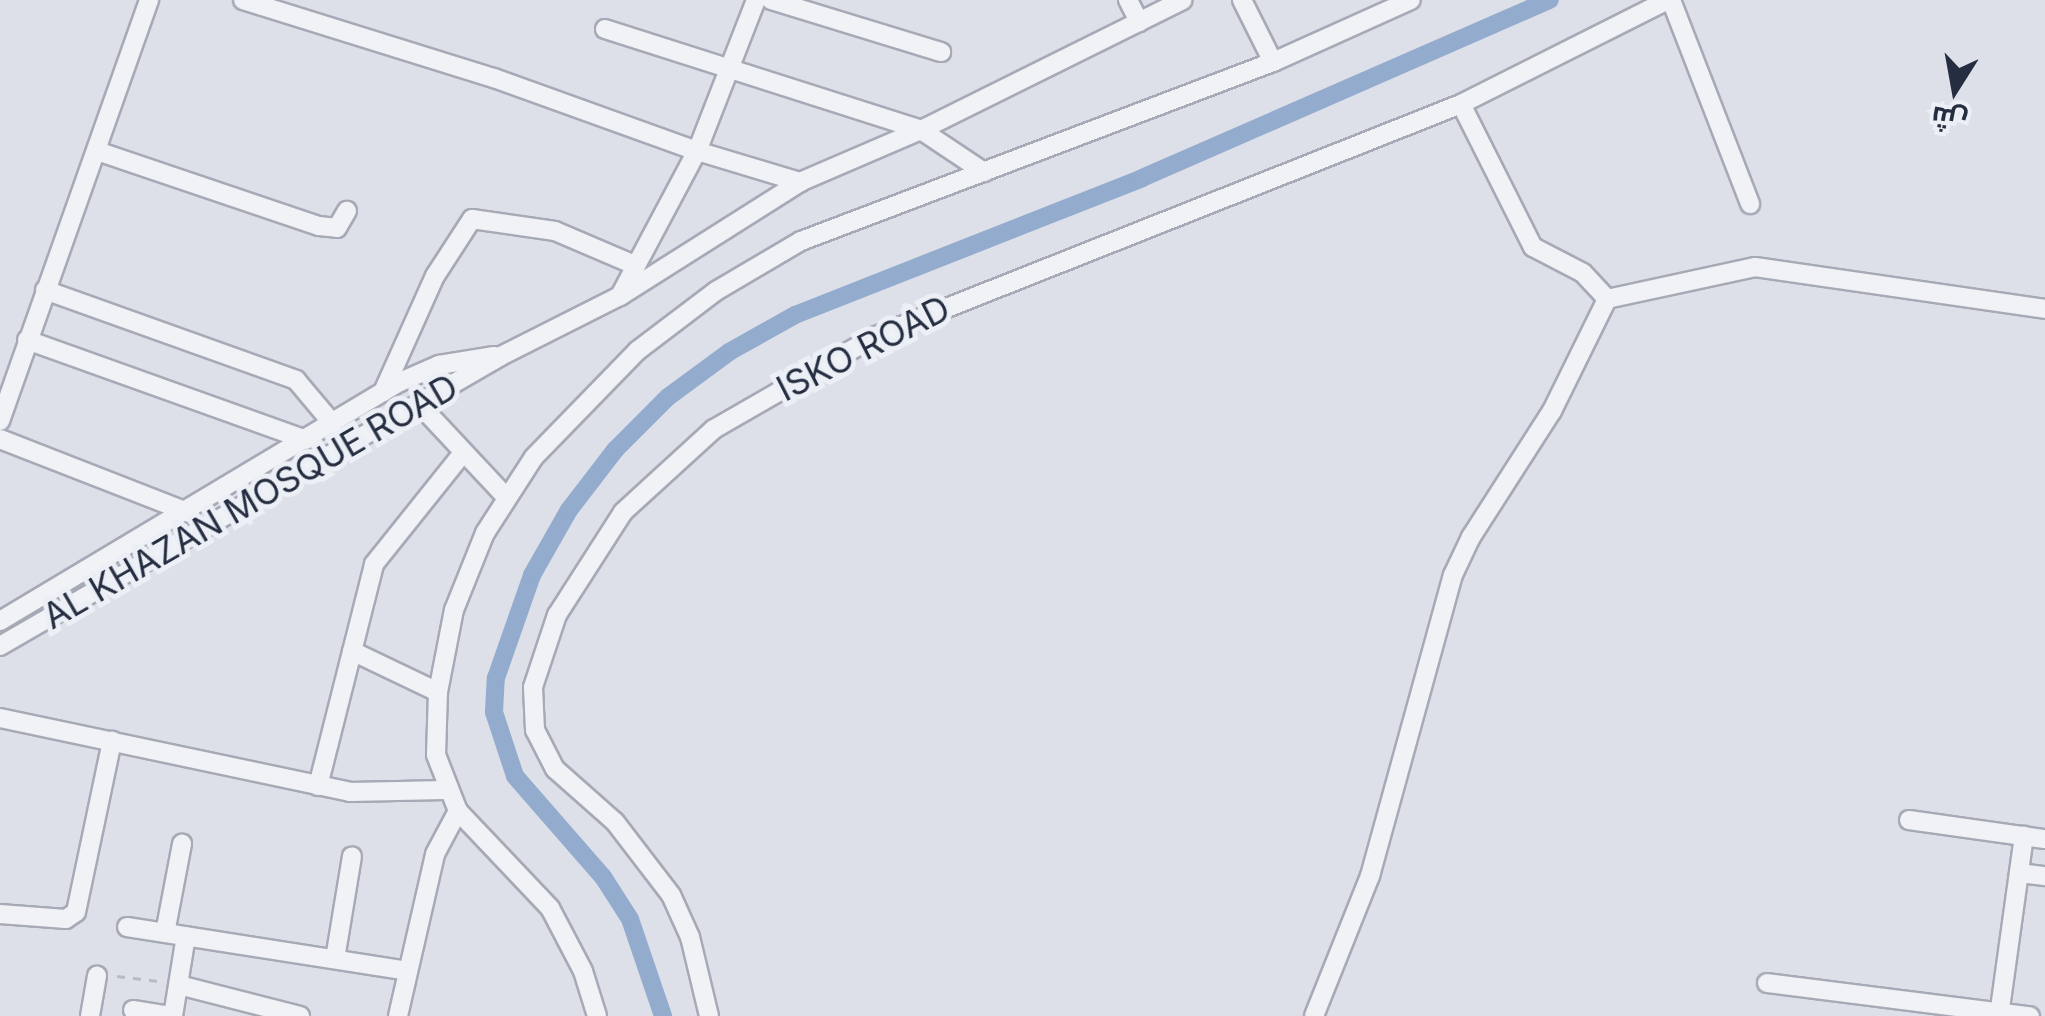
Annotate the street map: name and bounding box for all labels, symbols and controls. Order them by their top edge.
north arrow [1905,40,2005,140]
text: ش [1928,99,1970,140]
street label: ISKO ROAD [770,287,956,409]
street label: AL KHAZAN MOSQUE ROAD [35,365,465,637]

